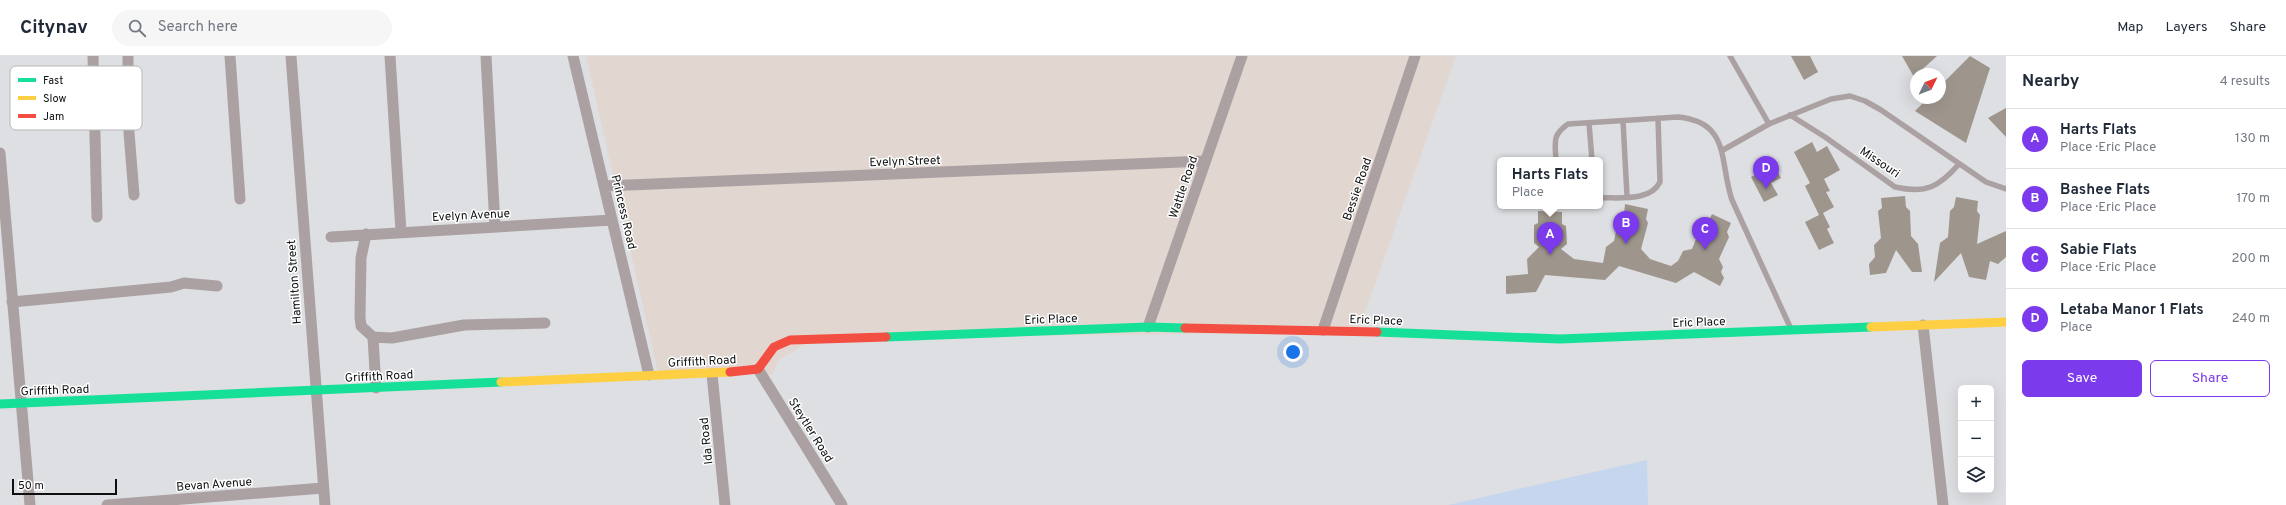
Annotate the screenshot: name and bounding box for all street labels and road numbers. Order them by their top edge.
street label: Missouri [1856,144,1903,182]
street label: Evelyn Street [869,153,941,171]
street label: Wattle Road [1166,154,1202,221]
street label: Bessie Road [1340,156,1376,223]
street label: Princess Road [607,173,639,251]
street label: Evelyn Avenue [432,206,510,226]
street label: Hamilton Street [284,239,306,325]
street label: Eric Place [1024,311,1078,329]
street label: Eric Place [1349,312,1403,330]
street label: Eric Place [1672,314,1726,332]
street label: Griffith Road [667,352,737,372]
street label: Griffith Road [344,367,414,387]
street label: Griffith Road [20,382,90,400]
street label: Steytler Road [784,395,836,466]
street label: Ida Road [697,417,717,465]
street label: Bevan Avenue [176,474,252,496]

